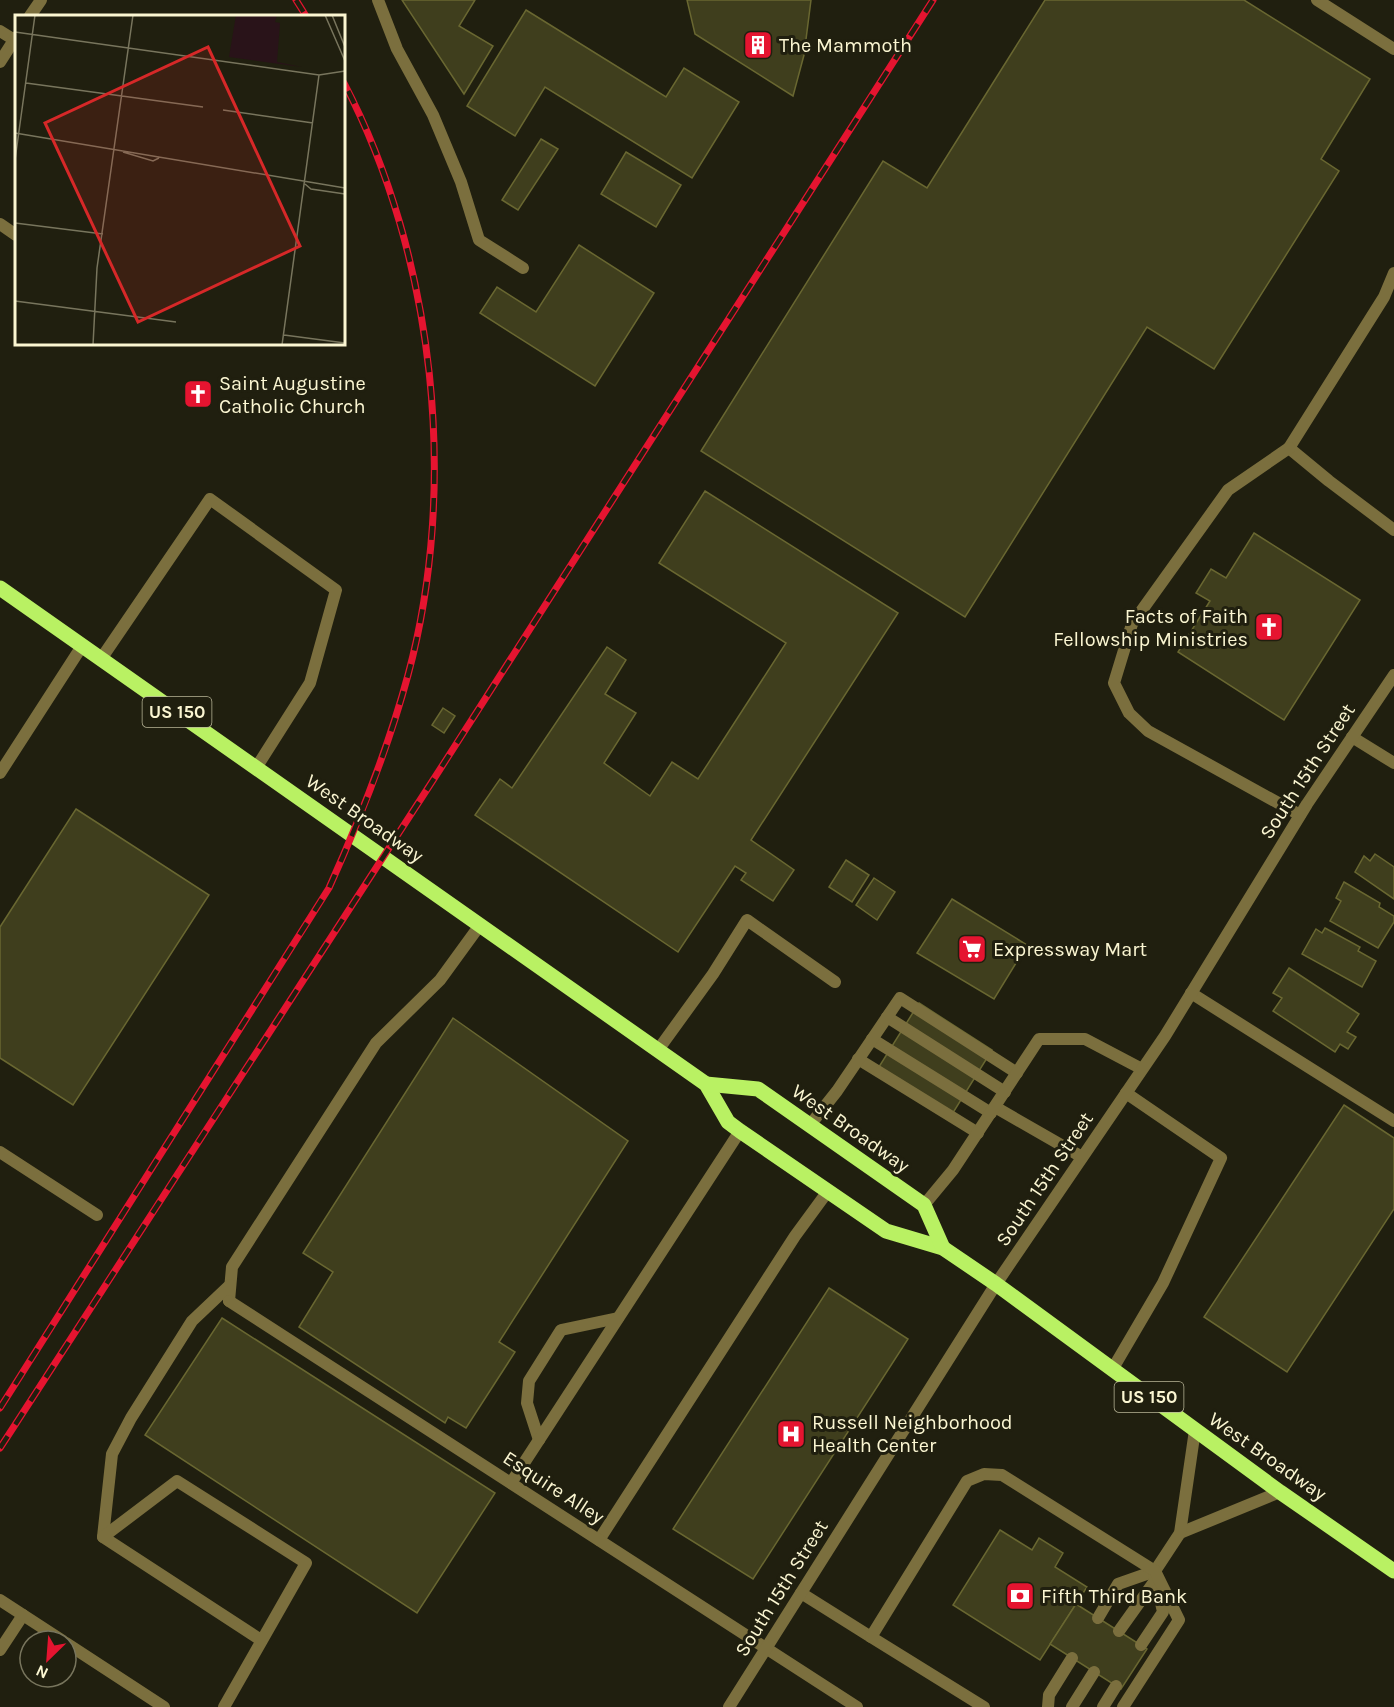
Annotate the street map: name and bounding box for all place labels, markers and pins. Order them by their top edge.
building icon: The Mammoth [742,29,774,61]
place label: The Mammoth [779,34,912,57]
place label: Saint Augustine Catholic Church [219,372,366,418]
church icon: Saint Augustine Catholic Church [182,378,214,410]
place label: Facts of Faith Fellowship Ministries [1053,605,1248,651]
church icon: Facts of Faith Fellowship Ministries [1253,611,1285,643]
supermarket icon: Expressway Mart [956,933,988,965]
place label: Expressway Mart [993,938,1147,961]
place label: Russell Neighborhood Health Center [812,1411,1013,1457]
hospital icon: Russell Neighborhood Health Center [775,1418,807,1450]
bank icon: Fifth Third Bank [1004,1580,1036,1612]
place label: Fifth Third Bank [1041,1585,1187,1608]

